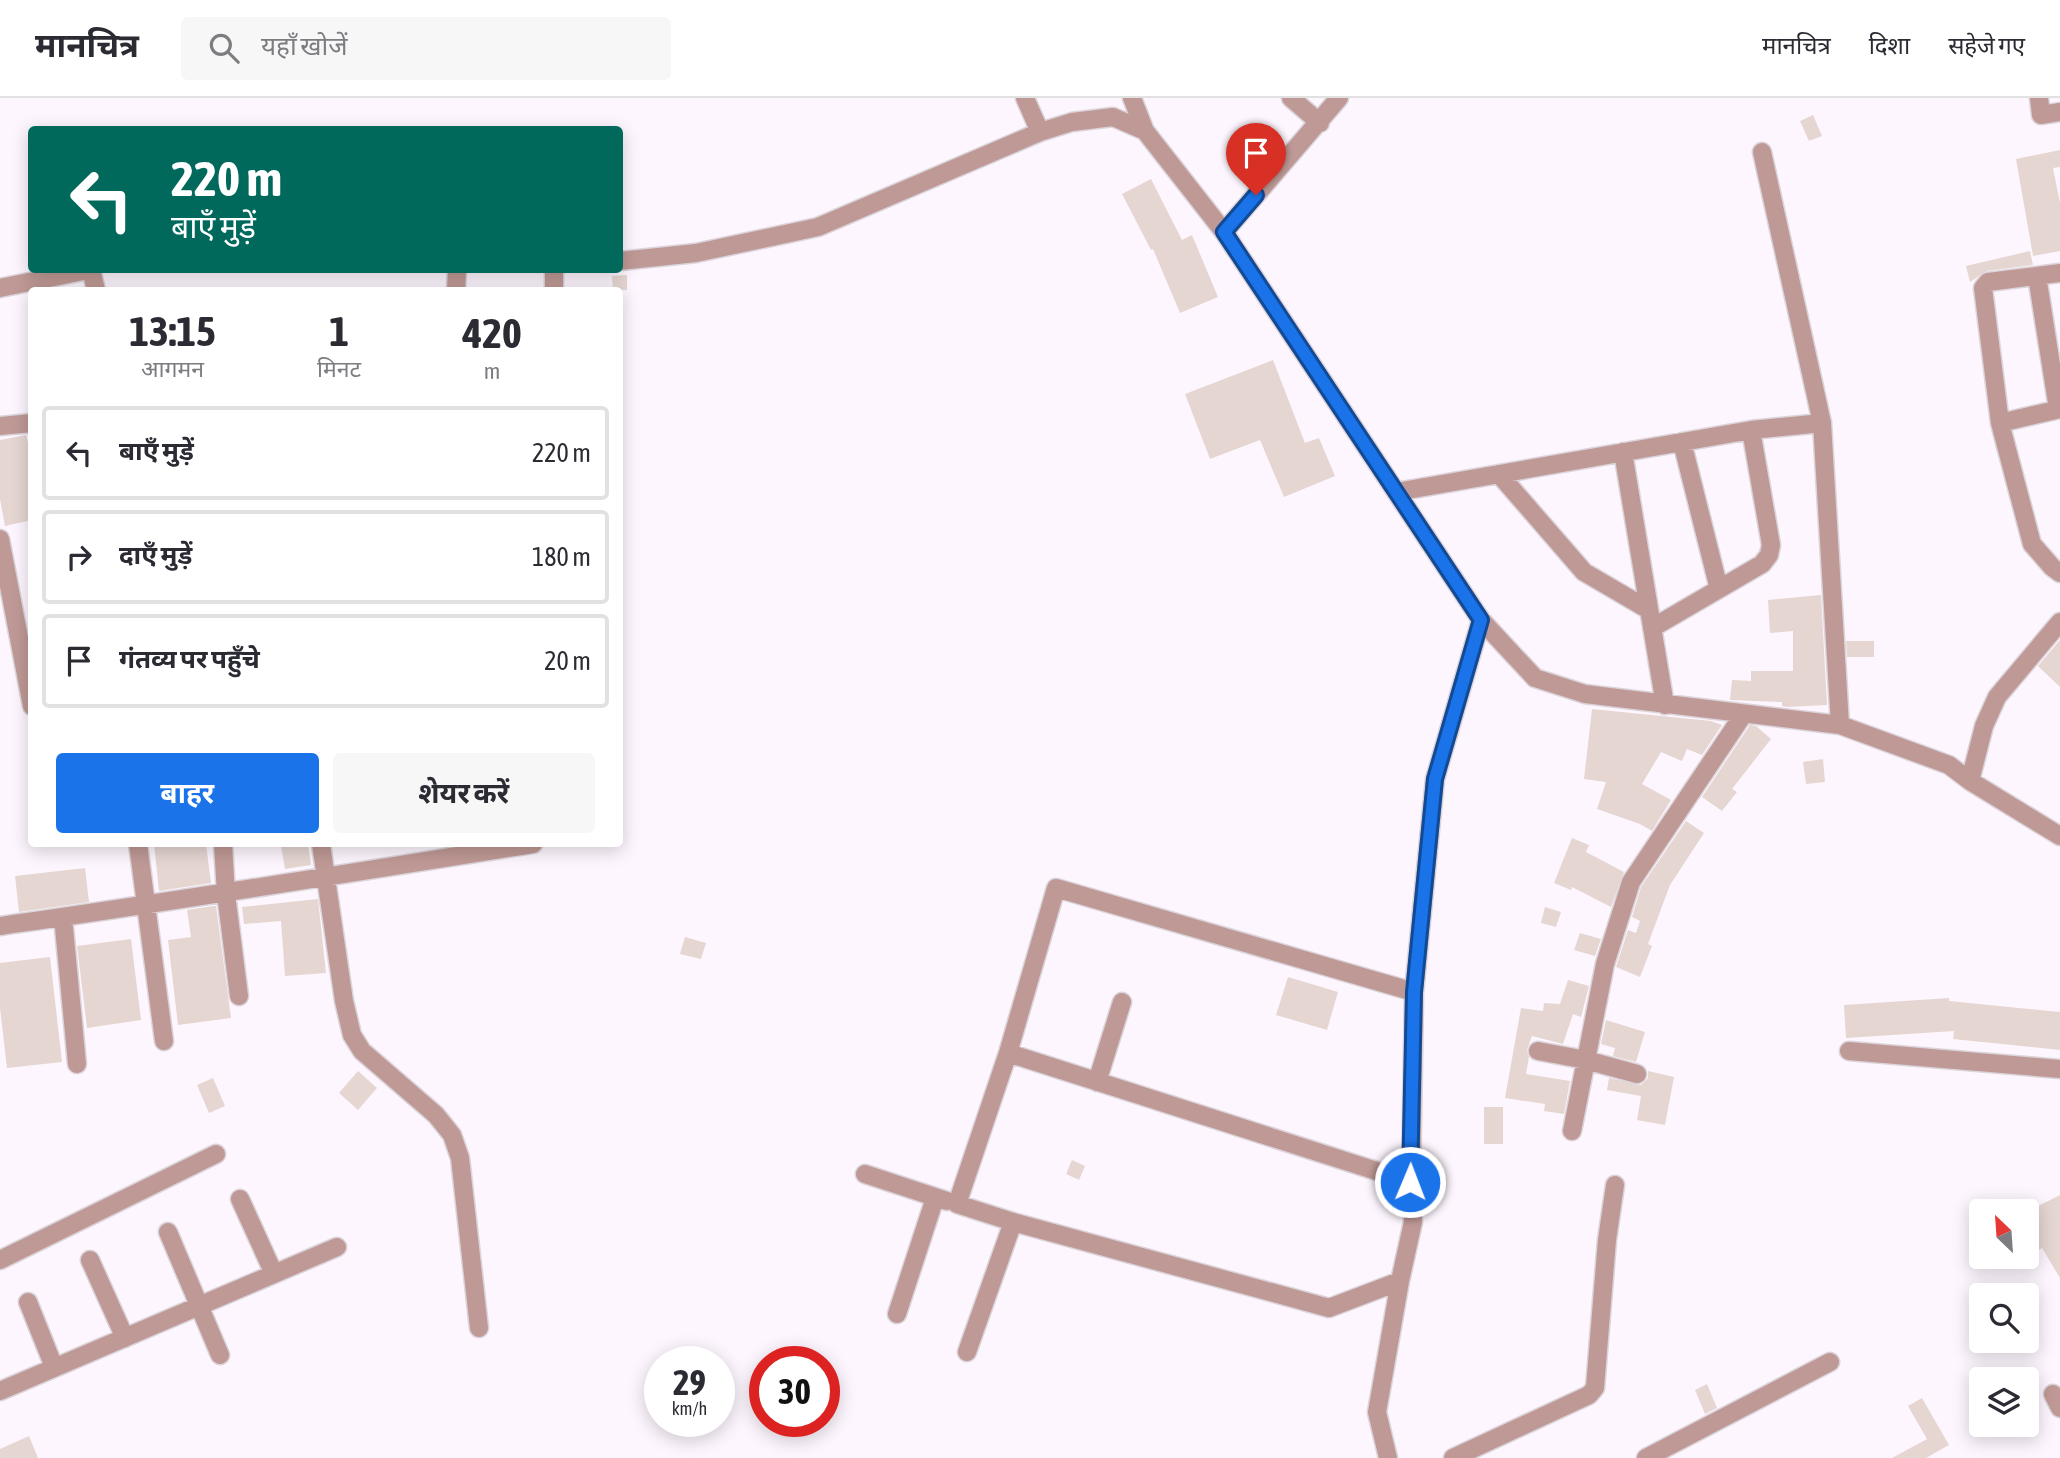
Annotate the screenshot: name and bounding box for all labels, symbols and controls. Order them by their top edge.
search box [181,17,671,80]
text: मानचित्र [35,26,139,64]
icon: search [205,29,243,67]
text: यहाँ खोजें [261,31,348,61]
text: मानचित्र [1762,32,1831,59]
text: दिशा [1869,32,1910,59]
text: सहेजे गए [1948,32,2025,59]
pin [1226,123,1286,195]
icon: arrive [1237,134,1275,172]
text: 220 m [171,150,282,206]
icon: left [56,154,147,245]
text: बाएँ मुड़ें [171,208,256,245]
text: 13:15 [129,307,216,355]
text: 1 [329,307,349,355]
text: 420 [462,309,522,357]
text: आगमन [141,356,204,382]
text: मिनट [317,356,361,382]
text: m [484,358,500,384]
icon: left [60,434,98,472]
text: बाएँ मुड़ें [119,436,194,466]
text: 220 m [532,438,591,468]
icon: right [60,538,98,576]
text: दाएँ मुड़ें [119,540,192,570]
text: 180 m [532,542,591,572]
icon: arrive [60,642,98,680]
text: गंतव्य पर पहुँचे [119,644,260,674]
text: 20 m [544,646,591,676]
button: बाहर [56,753,319,833]
button: शेयर करें [333,753,595,833]
position arrow [1373,1145,1447,1219]
north arrow [1969,1199,2039,1269]
map controls [1969,1199,2039,1437]
button: search [1969,1283,2039,1353]
speed limit sign: 30 [749,1346,840,1437]
text: 29 [673,1362,706,1402]
button: layers [1969,1367,2039,1437]
text: km/h [672,1398,707,1419]

